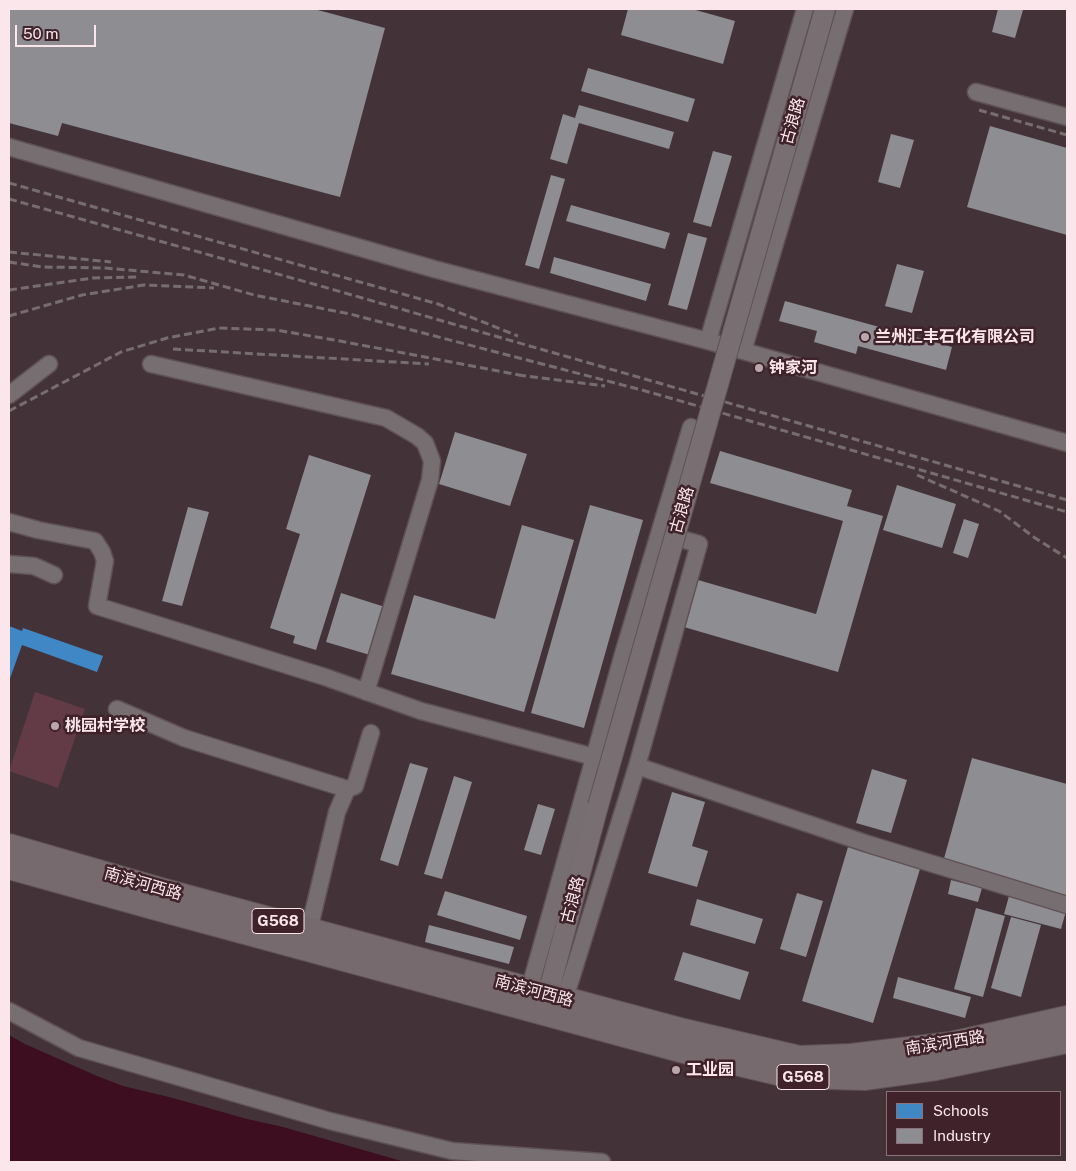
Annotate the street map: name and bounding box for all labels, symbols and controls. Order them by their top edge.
scale bar [18,15,99,47]
text: 50 m [23,25,58,42]
street label: 古浪路 [777,95,809,147]
place label: 兰州汇丰石化有限公司 [875,327,1035,347]
marker: 兰州汇丰石化有限公司 [859,331,871,343]
place label: 钟家河 [769,358,817,378]
marker: 钟家河 [753,362,765,374]
street label: 古浪路 [666,484,698,536]
place label: 桃园村学校 [65,716,145,736]
marker: 桃园村学校 [49,720,61,732]
street label: 南滨河西路 [102,864,184,904]
street label: 古浪路 [558,874,588,926]
road number: G568 [252,908,304,934]
street label: 南滨河西路 [493,971,575,1011]
street label: 南滨河西路 [904,1027,986,1059]
place label: 工业园 [686,1060,734,1080]
marker: 工业园 [670,1064,682,1076]
road number: G568 [777,1064,829,1090]
legend [886,1091,1061,1156]
text: Schools [933,1102,989,1119]
text: Industry [933,1127,991,1144]

